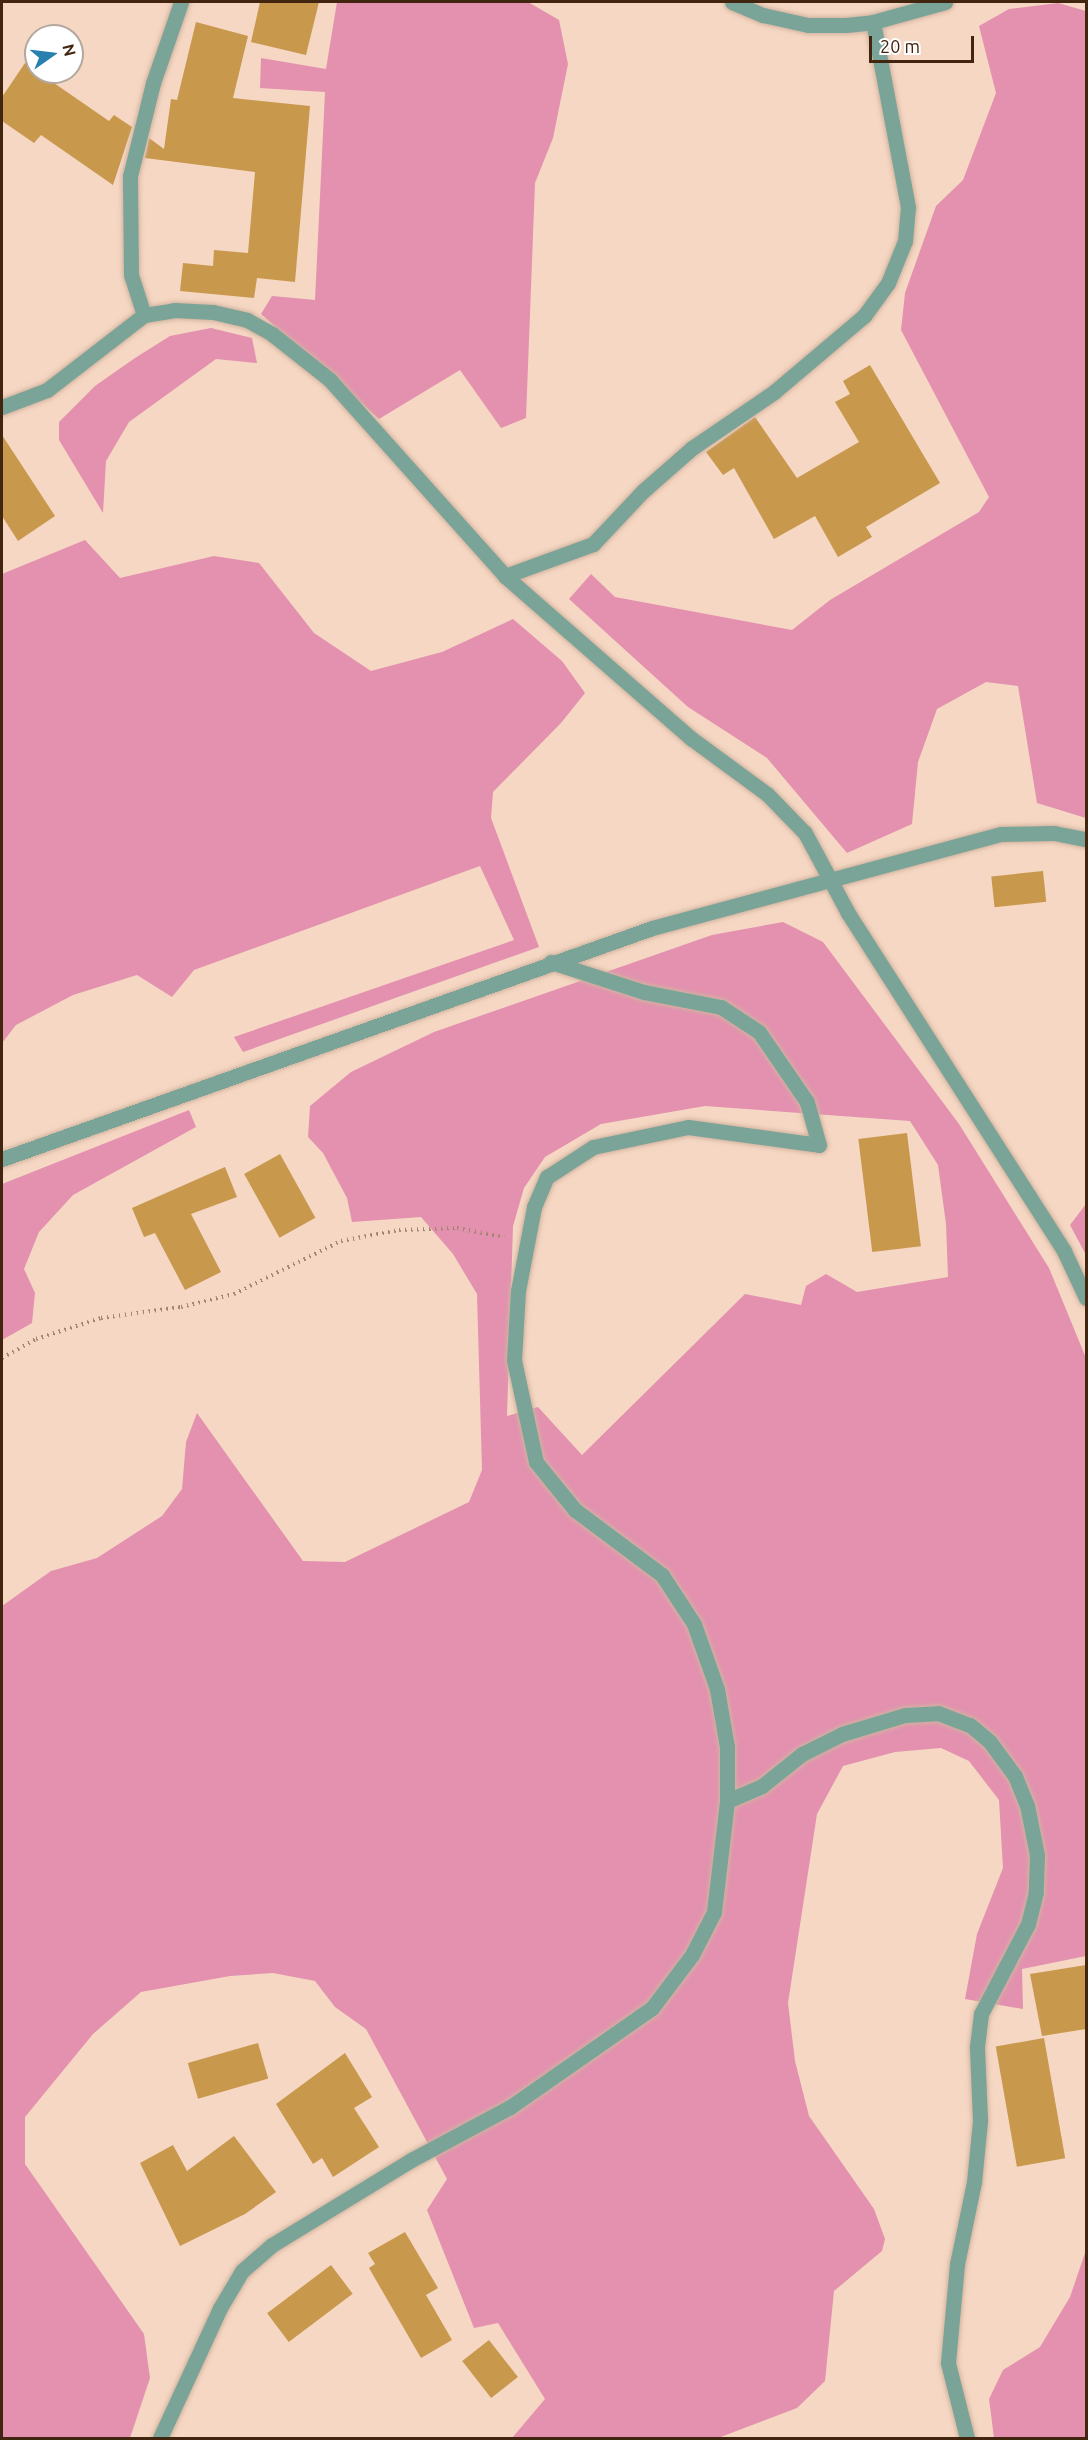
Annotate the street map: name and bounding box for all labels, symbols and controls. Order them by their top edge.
north arrow [24,24,84,84]
scale bar [872,24,977,62]
text: 20 m [880,36,920,56]
text: N [59,42,80,58]

